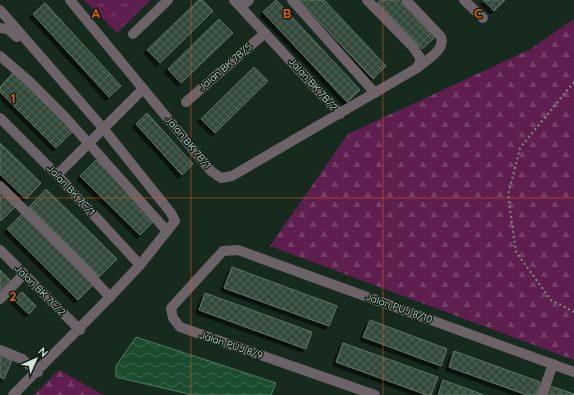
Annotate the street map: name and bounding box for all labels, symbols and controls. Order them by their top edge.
text: A [92,5,101,21]
text: B [283,5,291,21]
text: C [474,5,482,21]
street label: Jalan BK 7B/5 [195,40,255,94]
street label: Jalan BK 7B/2 [286,55,341,114]
text: 1 [10,90,16,106]
street label: Jalan BK 7B/1 [162,113,214,171]
street label: Jalan BK 7C/1 [44,162,98,218]
street label: Jalan BK 7C/2 [12,262,68,318]
street label: Jalan PUJ 8/10 [364,290,434,326]
street label: Jalan PUJ 8/9 [198,328,265,362]
north arrow [16,339,56,379]
text: N [35,344,51,360]

